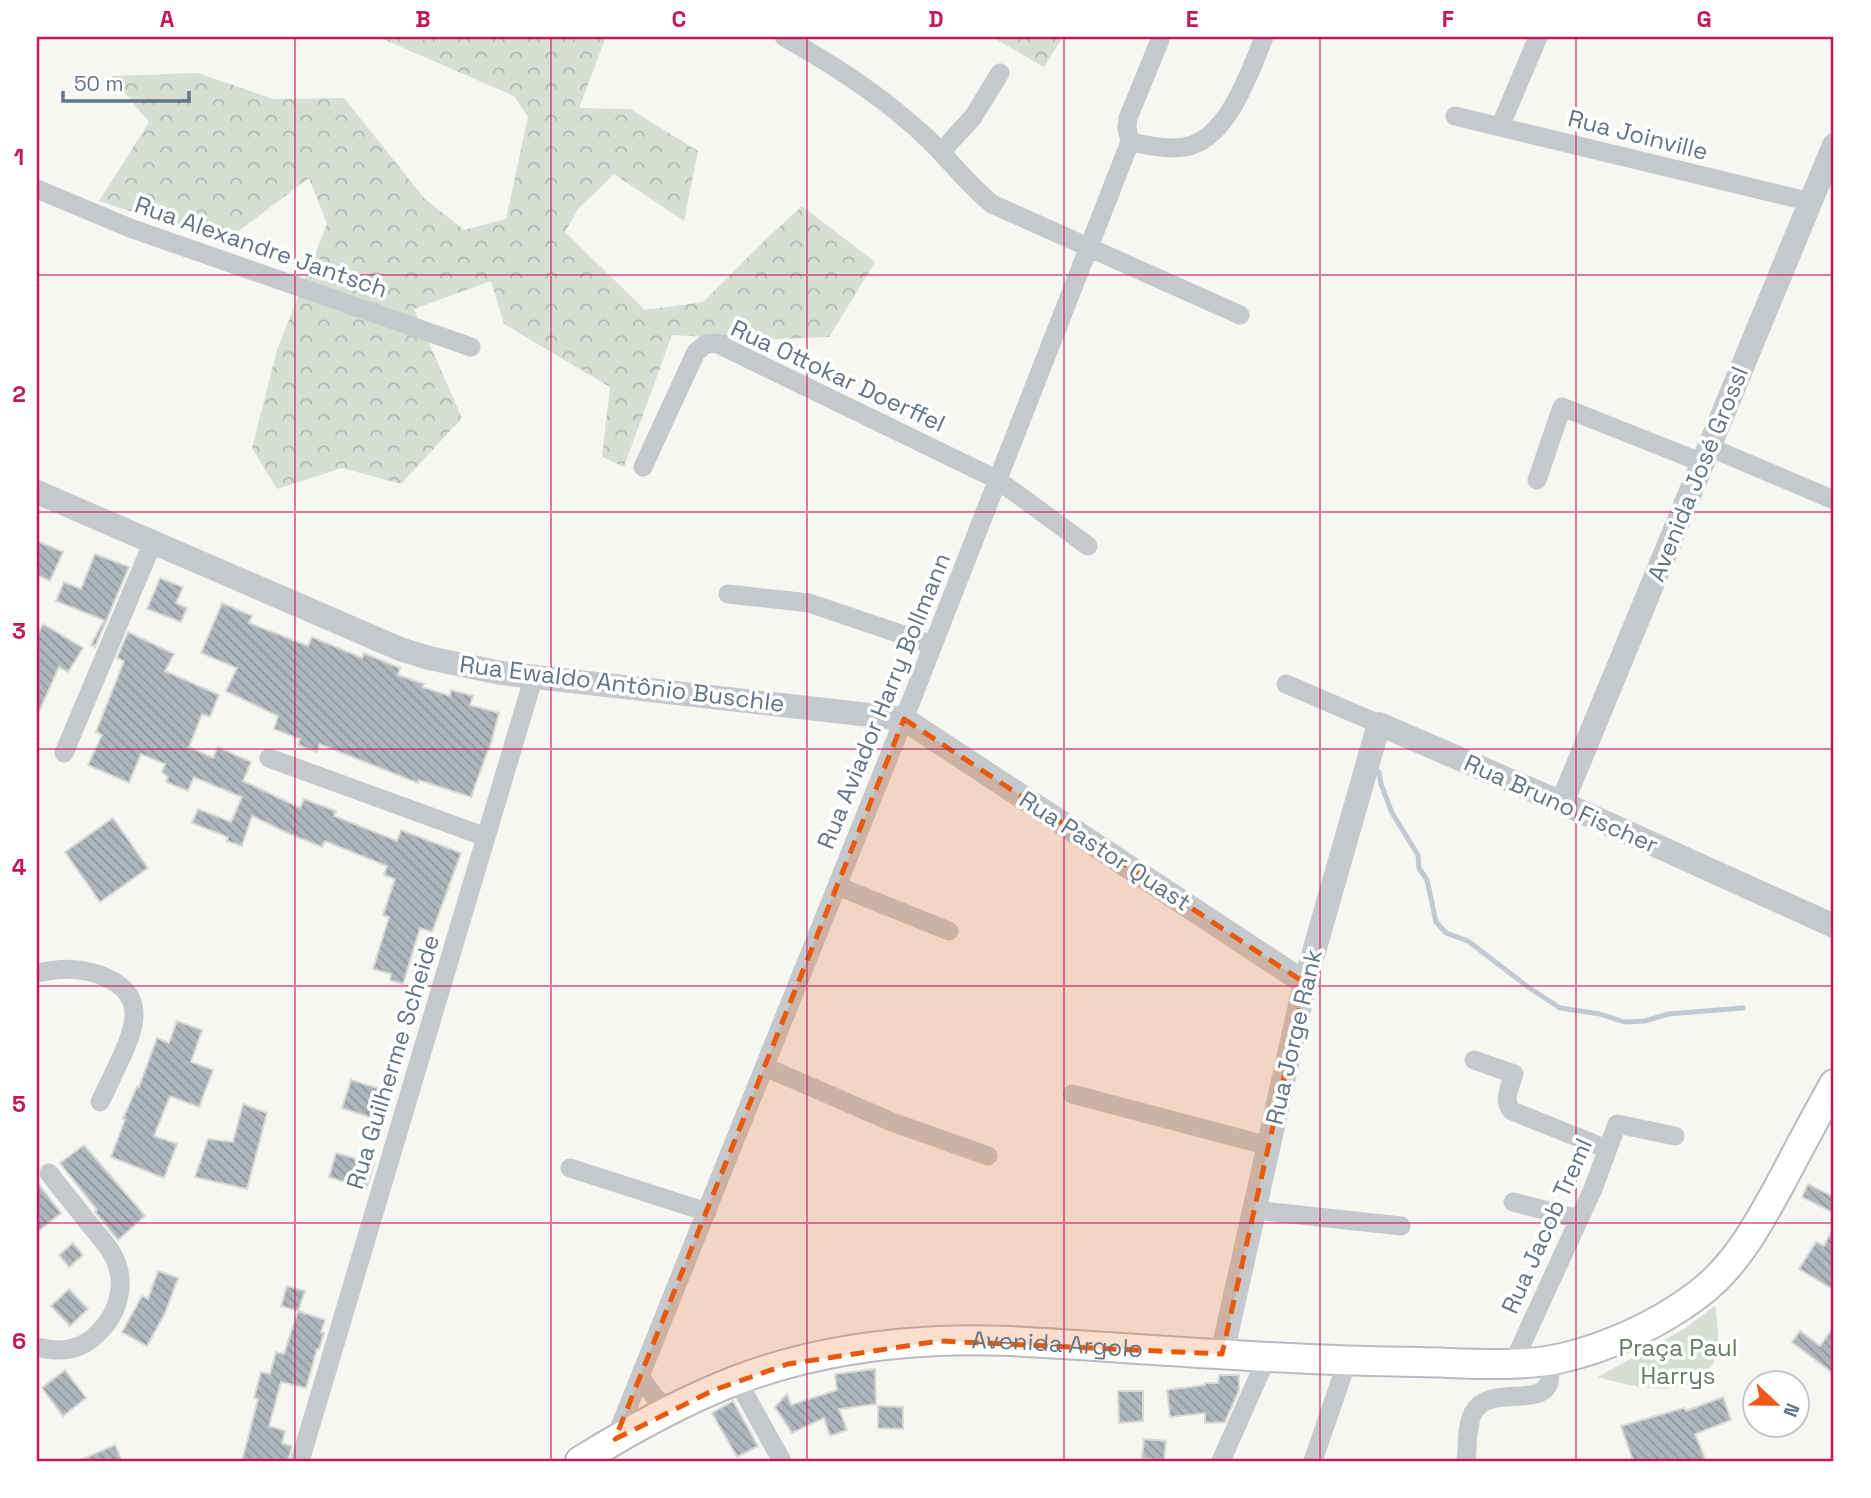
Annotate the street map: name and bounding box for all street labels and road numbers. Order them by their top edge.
street label: Rua Joinville [1565,102,1711,167]
street label: Rua Alexandre Jantsch [131,189,392,304]
street label: Rua Ottokar Doerffel [726,312,950,439]
street label: Avenida José Grossl [1640,362,1755,586]
street label: Rua Aviador Harry Bollmann [810,548,957,853]
street label: Rua Ewaldo Antônio Buschle [458,648,786,719]
street label: Rua Bruno Fischer [1459,747,1663,860]
street label: Rua Pastor Quast [1014,784,1197,918]
street label: Rua Guilherme Scheide [339,931,446,1193]
street label: Rua Jorge Rank [1258,946,1329,1128]
street label: Rua Jacob Treml [1494,1133,1599,1318]
street label: Avenida Argolo [971,1324,1144,1364]

